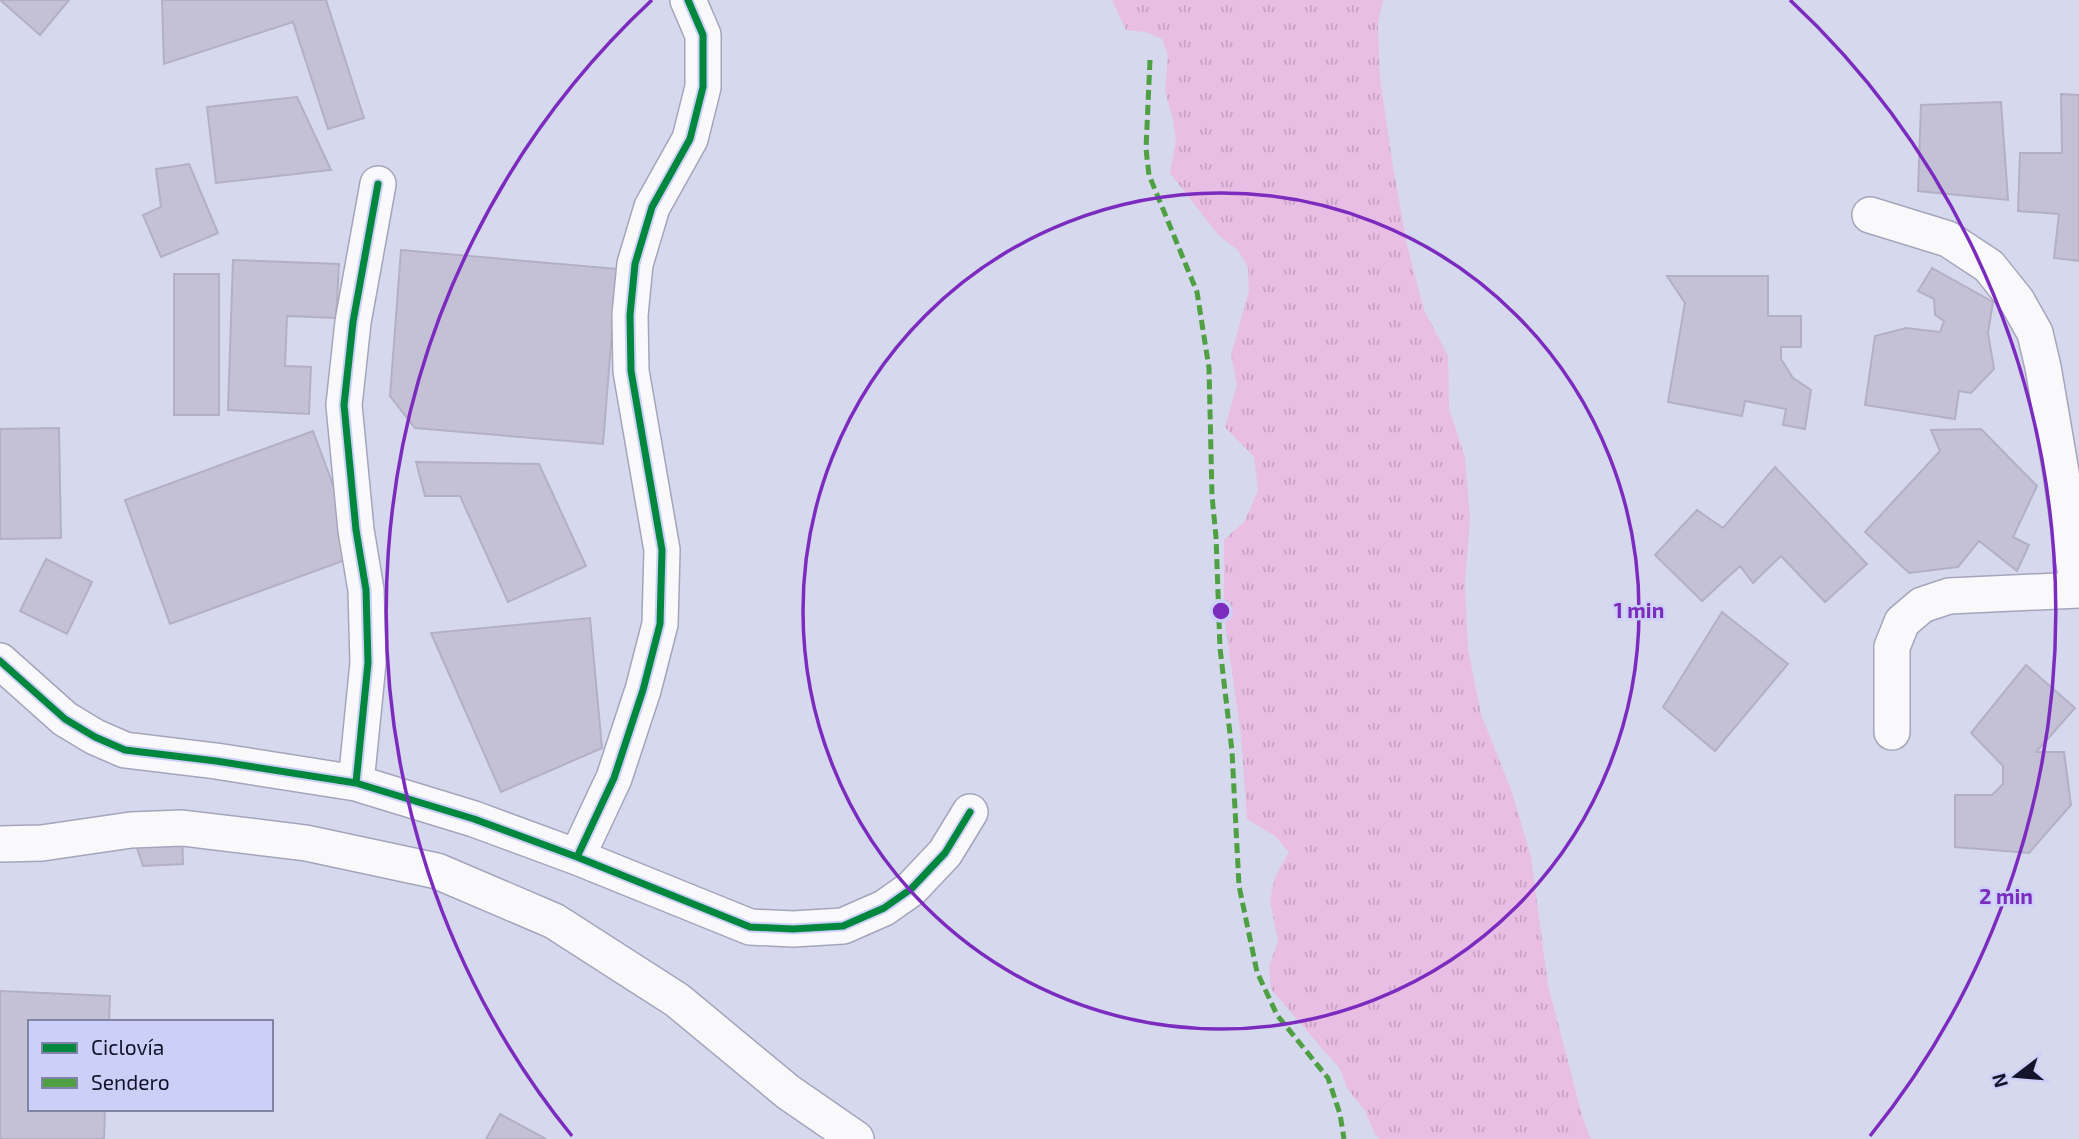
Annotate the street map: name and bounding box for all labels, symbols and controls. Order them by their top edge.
text: 1 min [1614,597,1664,622]
centre of rings [1209,599,1233,623]
text: 2 min [1979,883,2033,908]
legend [28,1020,273,1111]
text: Ciclovía [91,1034,164,1059]
north arrow [1981,1041,2051,1111]
text: Sendero [91,1069,170,1094]
text: N [1986,1071,2012,1091]

